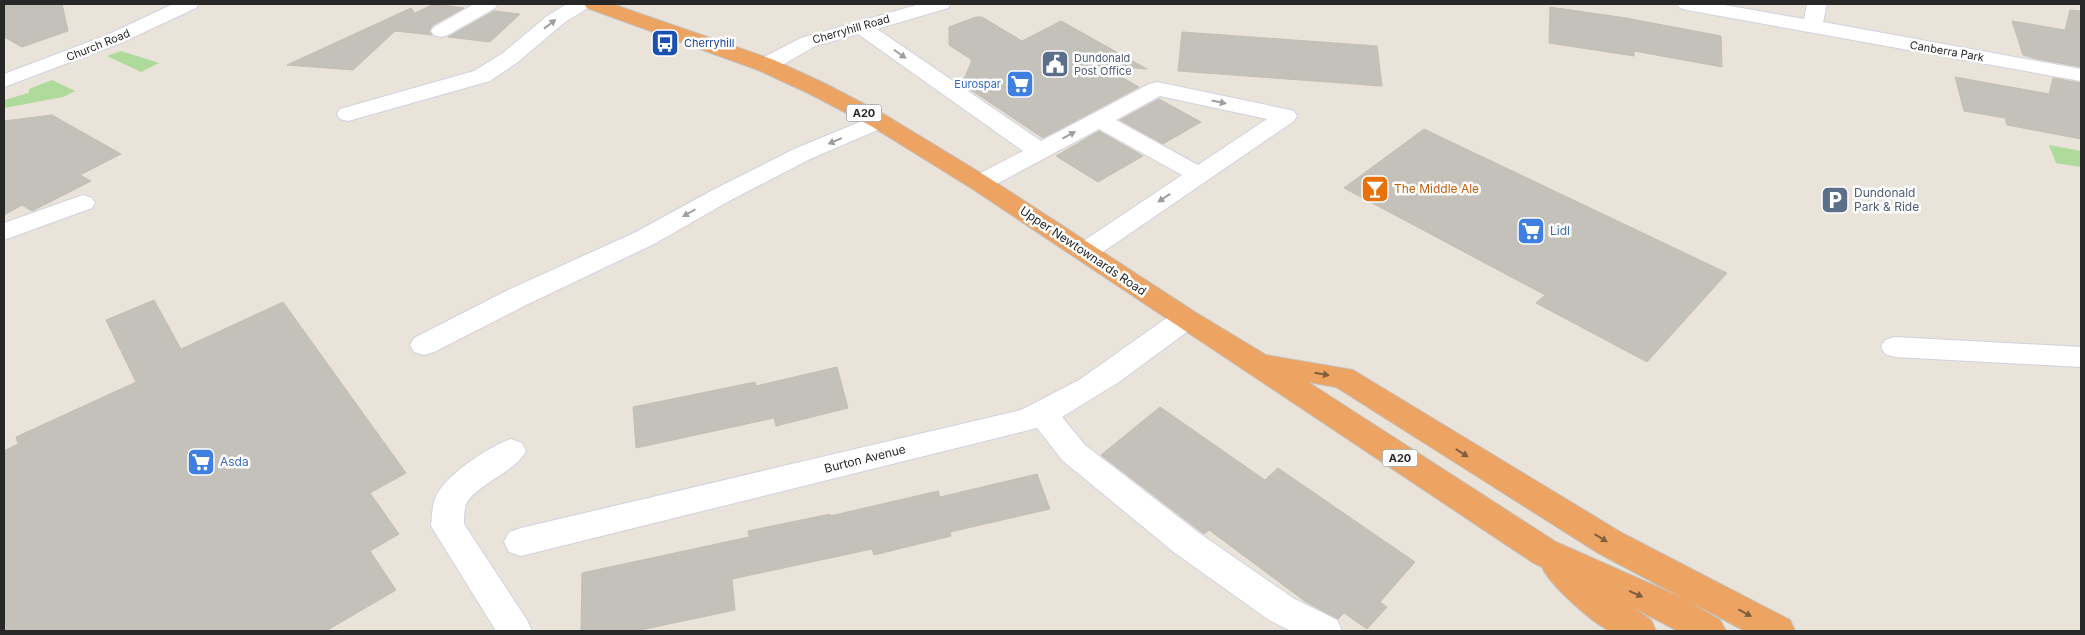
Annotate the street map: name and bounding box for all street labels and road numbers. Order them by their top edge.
street label: Cherryhill Road [811,11,891,47]
street label: Church Road [64,26,132,64]
street label: Canberra Park [1909,38,1985,64]
road number: A20 [846,105,882,122]
street label: Upper Newtownards Road [1017,203,1149,298]
street label: Burton Avenue [823,441,907,476]
road number: A20 [1382,449,1418,466]

